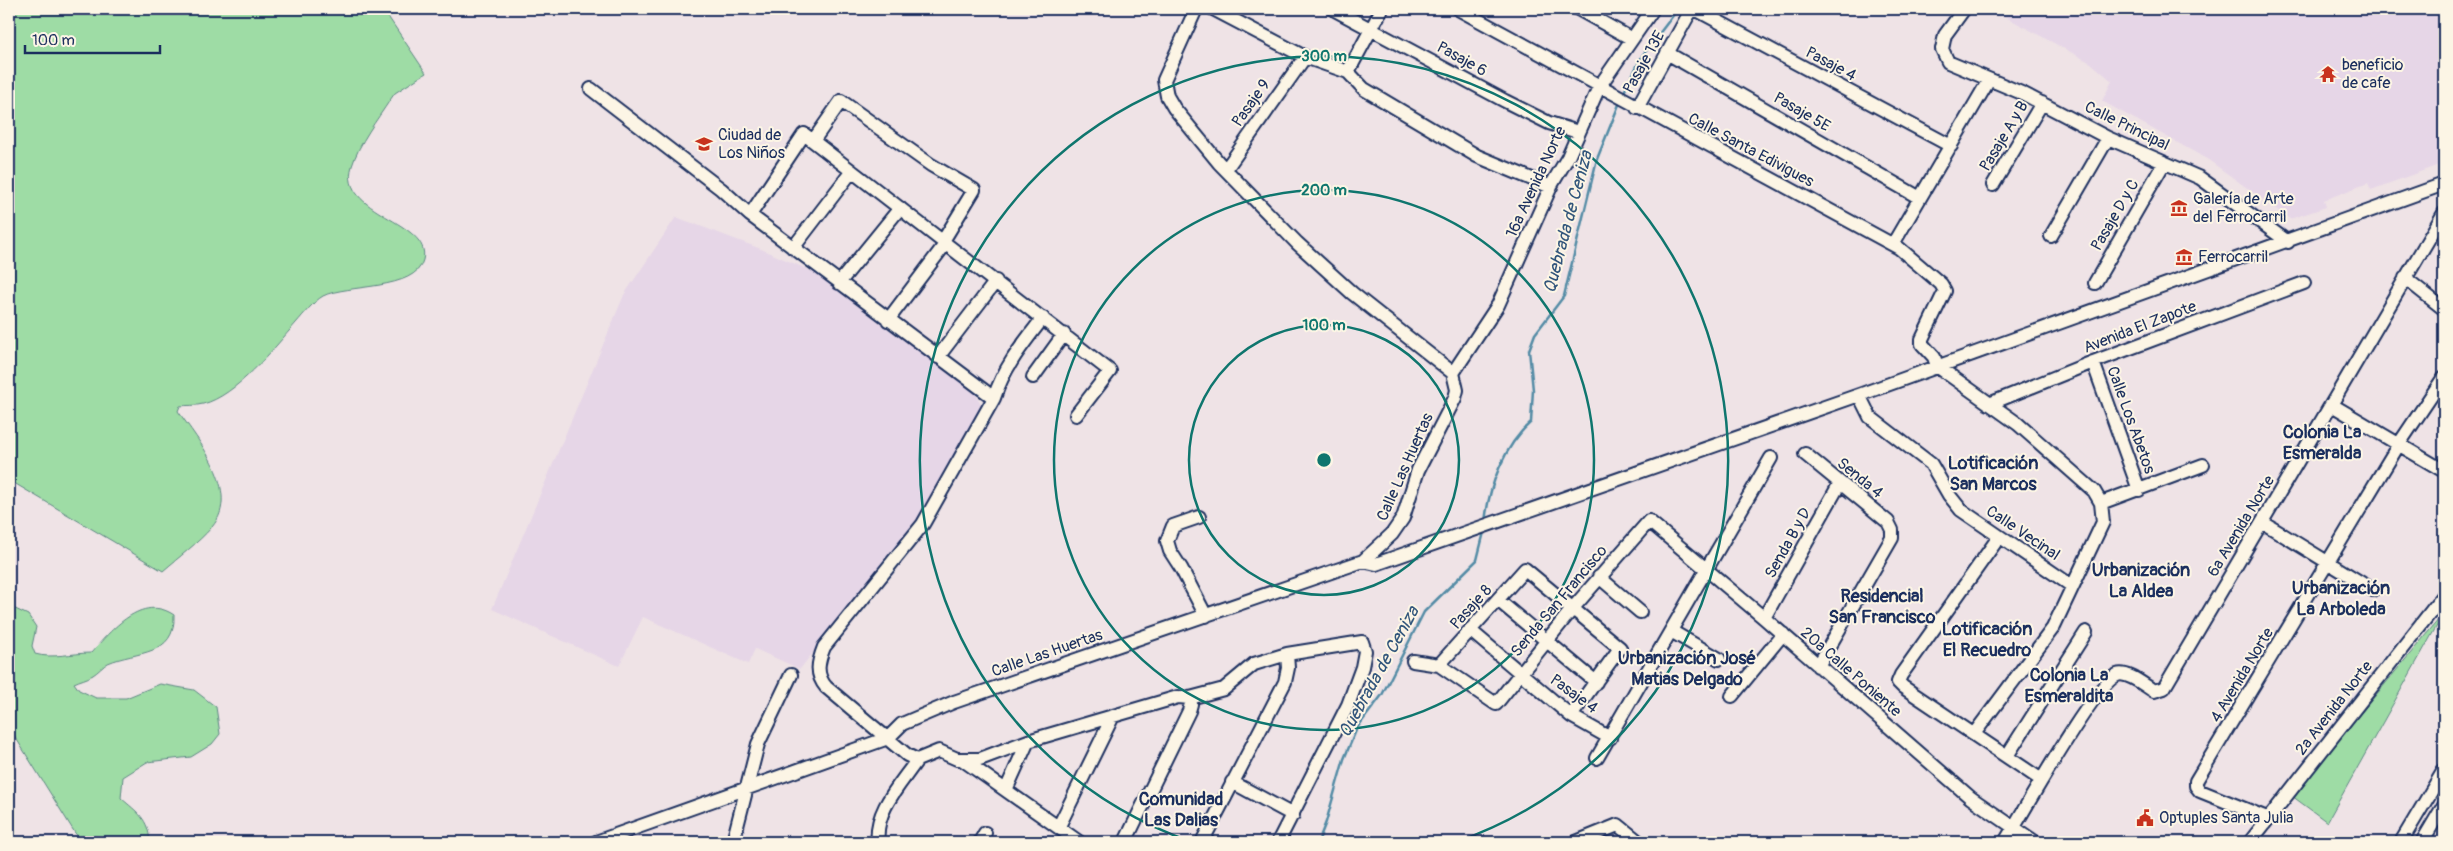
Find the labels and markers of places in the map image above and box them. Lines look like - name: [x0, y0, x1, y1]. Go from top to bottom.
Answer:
- place label: beneficio de cafe: [2342, 55, 2404, 93]
- temple icon: beneficio de cafe: [2318, 64, 2338, 84]
- place label: Ciudad de Los Niños: [718, 125, 785, 163]
- school or university icon: Ciudad de Los Niños: [694, 134, 714, 154]
- place label: Galería de Arte del Ferrocarril: [2193, 189, 2294, 227]
- museum icon: Galería de Arte del Ferrocarril: [2169, 198, 2189, 218]
- museum icon: Ferrocarril: [2174, 247, 2194, 267]
- place label: Ferrocarril: [2198, 247, 2268, 267]
- centre of rings: [1315, 451, 1333, 469]
- public building icon: Optuples Santa Julia: [2135, 808, 2155, 828]
- place label: Optuples Santa Julia: [2159, 808, 2293, 828]

